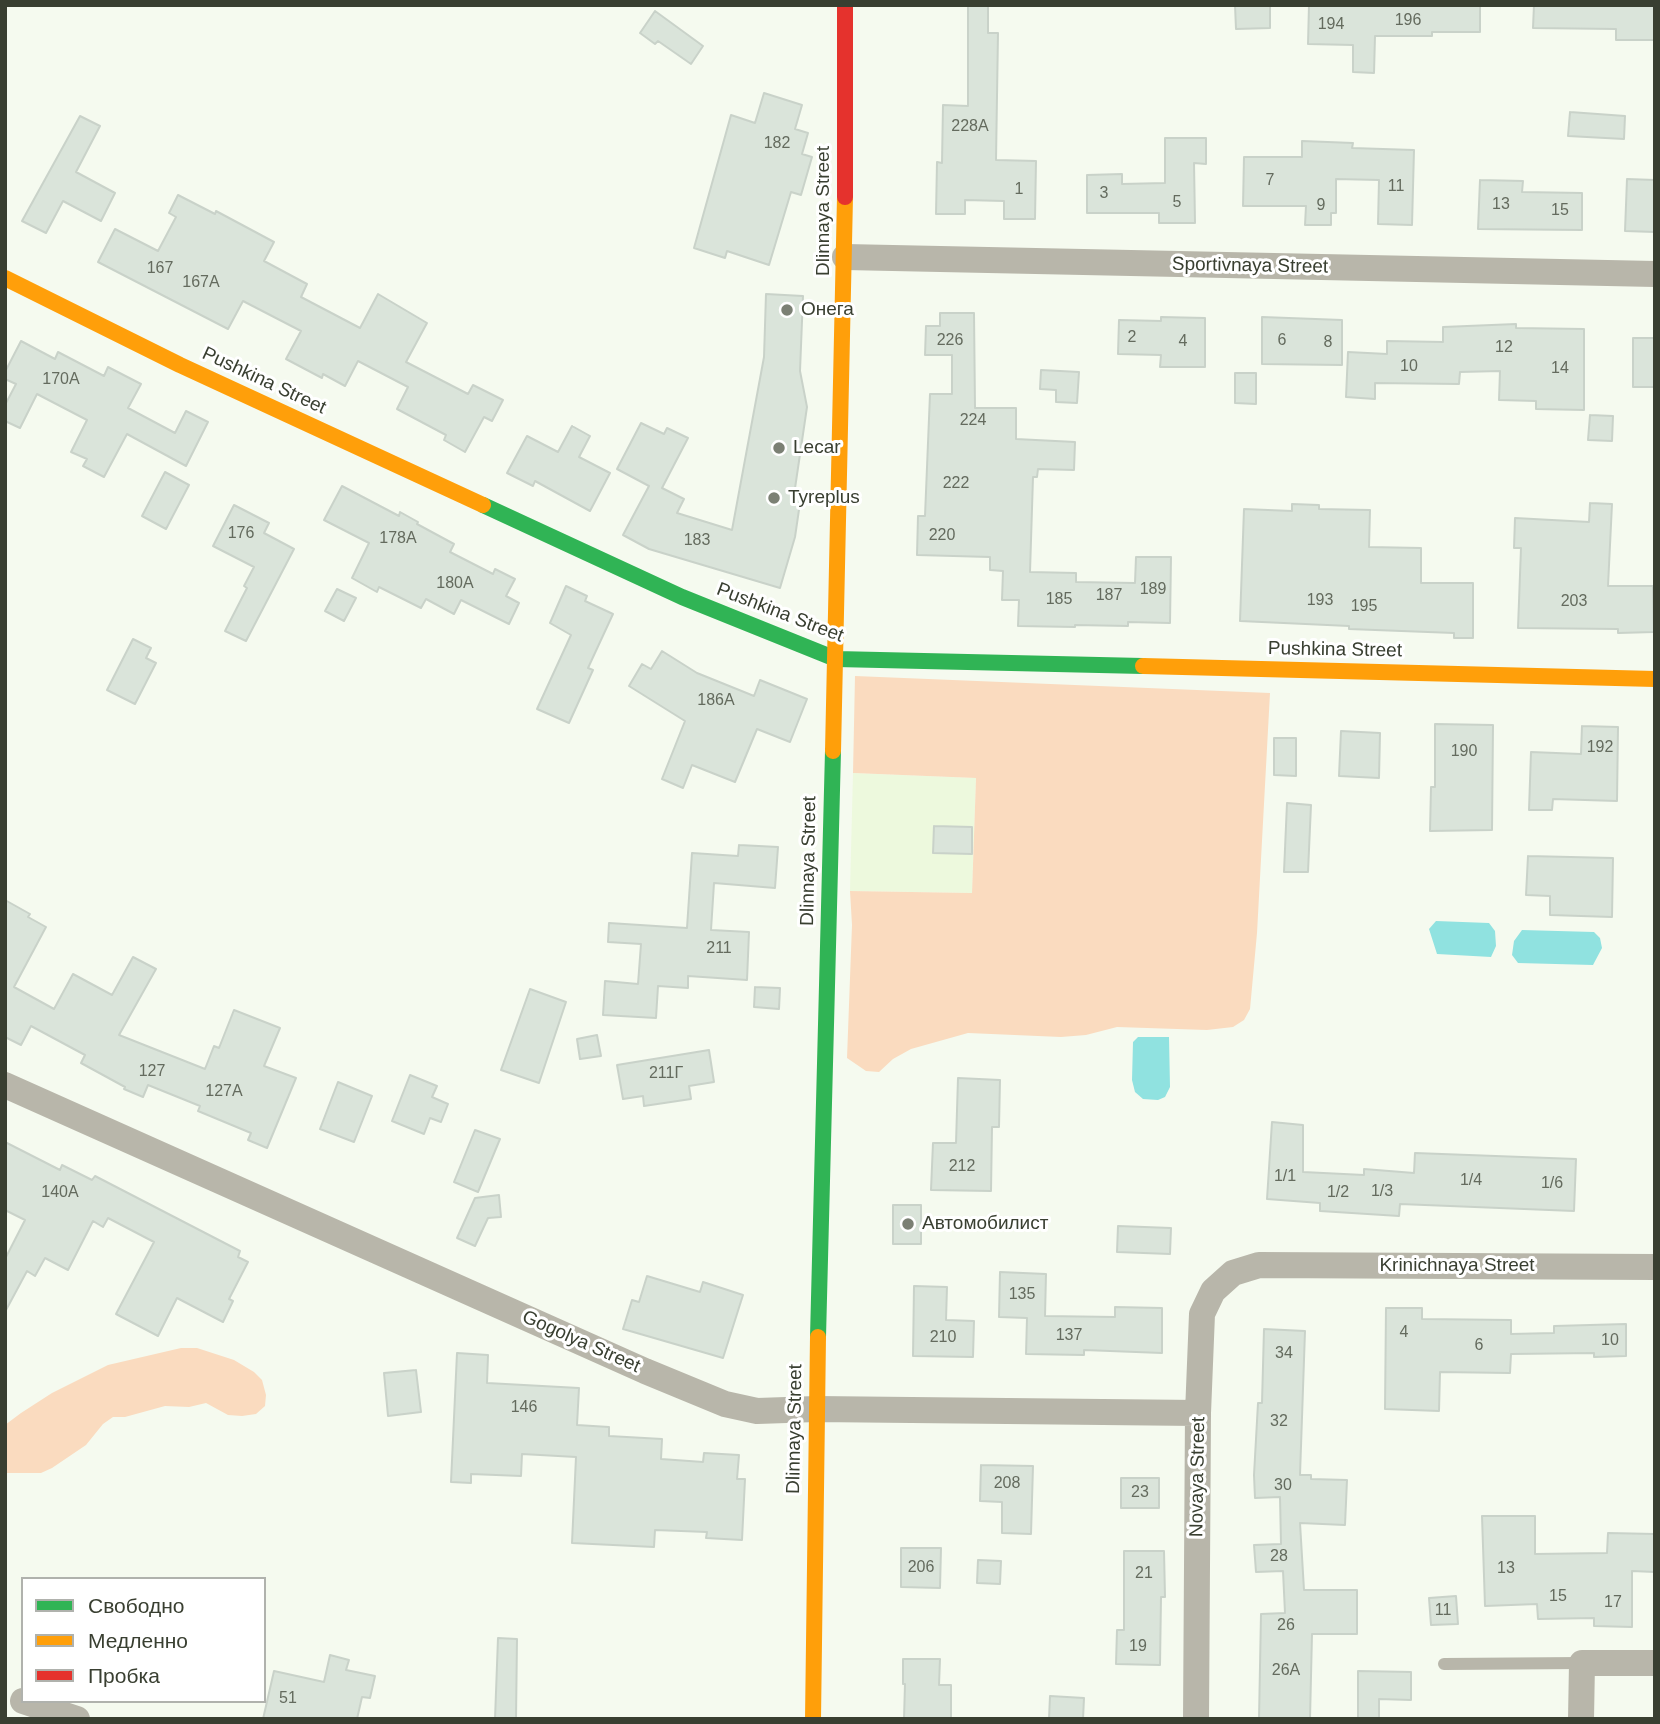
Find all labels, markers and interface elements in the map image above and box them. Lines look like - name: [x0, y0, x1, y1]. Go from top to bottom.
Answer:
- house number: 196: [1395, 11, 1421, 31]
- house number: 194: [1318, 15, 1344, 35]
- house number: 228А: [951, 117, 989, 137]
- house number: 182: [764, 134, 790, 154]
- street label: Dlinnaya Street: [813, 146, 835, 276]
- house number: 7: [1266, 171, 1274, 191]
- house number: 11: [1388, 177, 1404, 197]
- house number: 1: [1015, 180, 1023, 200]
- house number: 3: [1100, 184, 1108, 204]
- house number: 5: [1173, 193, 1181, 213]
- house number: 13: [1492, 195, 1510, 215]
- house number: 9: [1317, 196, 1325, 216]
- house number: 15: [1551, 201, 1569, 221]
- street label: Sportivnaya Street: [1172, 253, 1328, 279]
- house number: 167: [147, 259, 173, 279]
- house number: 167А: [182, 273, 220, 293]
- place label: Онега: [801, 299, 854, 321]
- marker: Онега: [779, 302, 795, 318]
- house number: 2: [1128, 328, 1136, 348]
- house number: 226: [937, 331, 963, 351]
- house number: 6: [1278, 331, 1286, 351]
- house number: 4: [1179, 332, 1187, 352]
- house number: 8: [1324, 333, 1332, 353]
- house number: 12: [1495, 338, 1513, 358]
- street label: Pushkina Street: [198, 342, 330, 420]
- house number: 10: [1400, 357, 1418, 377]
- house number: 14: [1551, 359, 1569, 379]
- house number: 170А: [42, 370, 80, 390]
- house number: 224: [960, 411, 986, 431]
- place label: Lecar: [793, 437, 841, 459]
- marker: Lecar: [771, 440, 787, 456]
- house number: 222: [943, 474, 969, 494]
- place label: Tyreplus: [788, 487, 860, 509]
- marker: Tyreplus: [766, 490, 782, 506]
- house number: 176: [228, 524, 254, 544]
- house number: 220: [929, 526, 955, 546]
- house number: 178А: [379, 529, 417, 549]
- house number: 183: [684, 531, 710, 551]
- house number: 180А: [436, 574, 474, 594]
- street label: Pushkina Street: [713, 578, 847, 648]
- house number: 189: [1140, 580, 1166, 600]
- house number: 187: [1096, 586, 1122, 606]
- house number: 185: [1046, 590, 1072, 610]
- house number: 193: [1307, 591, 1333, 611]
- house number: 203: [1561, 592, 1587, 612]
- house number: 195: [1351, 597, 1377, 617]
- street label: Pushkina Street: [1268, 637, 1402, 663]
- house number: 186А: [697, 691, 735, 711]
- house number: 192: [1587, 738, 1613, 758]
- house number: 190: [1451, 742, 1477, 762]
- street label: Dlinnaya Street: [796, 796, 822, 926]
- house number: 211: [706, 939, 732, 959]
- house number: 127: [139, 1062, 165, 1082]
- house number: 211Г: [649, 1064, 683, 1084]
- house number: 127А: [205, 1082, 243, 1102]
- house number: 212: [949, 1157, 975, 1177]
- house number: 1/1: [1274, 1167, 1296, 1187]
- house number: 1/4: [1460, 1171, 1482, 1191]
- house number: 1/6: [1541, 1174, 1563, 1194]
- house number: 1/3: [1371, 1182, 1393, 1202]
- house number: 140А: [41, 1183, 79, 1203]
- house number: 1/2: [1327, 1183, 1349, 1203]
- place label: Автомобилист: [922, 1213, 1048, 1235]
- marker: Автомобилист: [900, 1216, 916, 1232]
- street label: Krinichnaya Street: [1379, 1255, 1535, 1277]
- house number: 135: [1009, 1285, 1035, 1305]
- street label: Gogolya Street: [518, 1306, 644, 1378]
- house number: 4: [1400, 1323, 1408, 1343]
- house number: 137: [1056, 1326, 1082, 1346]
- house number: 210: [930, 1328, 956, 1348]
- house number: 10: [1601, 1331, 1619, 1351]
- house number: 6: [1475, 1336, 1483, 1356]
- house number: 34: [1275, 1344, 1293, 1364]
- street label: Dlinnaya Street: [782, 1364, 808, 1494]
- house number: 146: [511, 1398, 537, 1418]
- house number: 32: [1270, 1412, 1288, 1432]
- street label: Novaya Street: [1186, 1417, 1210, 1537]
- house number: 208: [994, 1474, 1020, 1494]
- house number: 30: [1274, 1476, 1292, 1496]
- house number: 23: [1131, 1483, 1149, 1503]
- house number: 28: [1270, 1547, 1288, 1567]
- house number: 206: [908, 1558, 934, 1578]
- house number: 13: [1497, 1559, 1515, 1579]
- house number: 21: [1135, 1564, 1153, 1584]
- legend: [21, 1577, 266, 1703]
- house number: 15: [1549, 1587, 1567, 1607]
- house number: 17: [1604, 1593, 1622, 1613]
- text: Свободно: [88, 1594, 185, 1617]
- house number: 11: [1435, 1601, 1451, 1621]
- house number: 26: [1277, 1616, 1295, 1636]
- text: Медленно: [88, 1629, 188, 1652]
- house number: 19: [1129, 1637, 1147, 1657]
- house number: 26А: [1272, 1661, 1300, 1681]
- text: Пробка: [88, 1664, 160, 1687]
- house number: 51: [279, 1689, 297, 1709]

